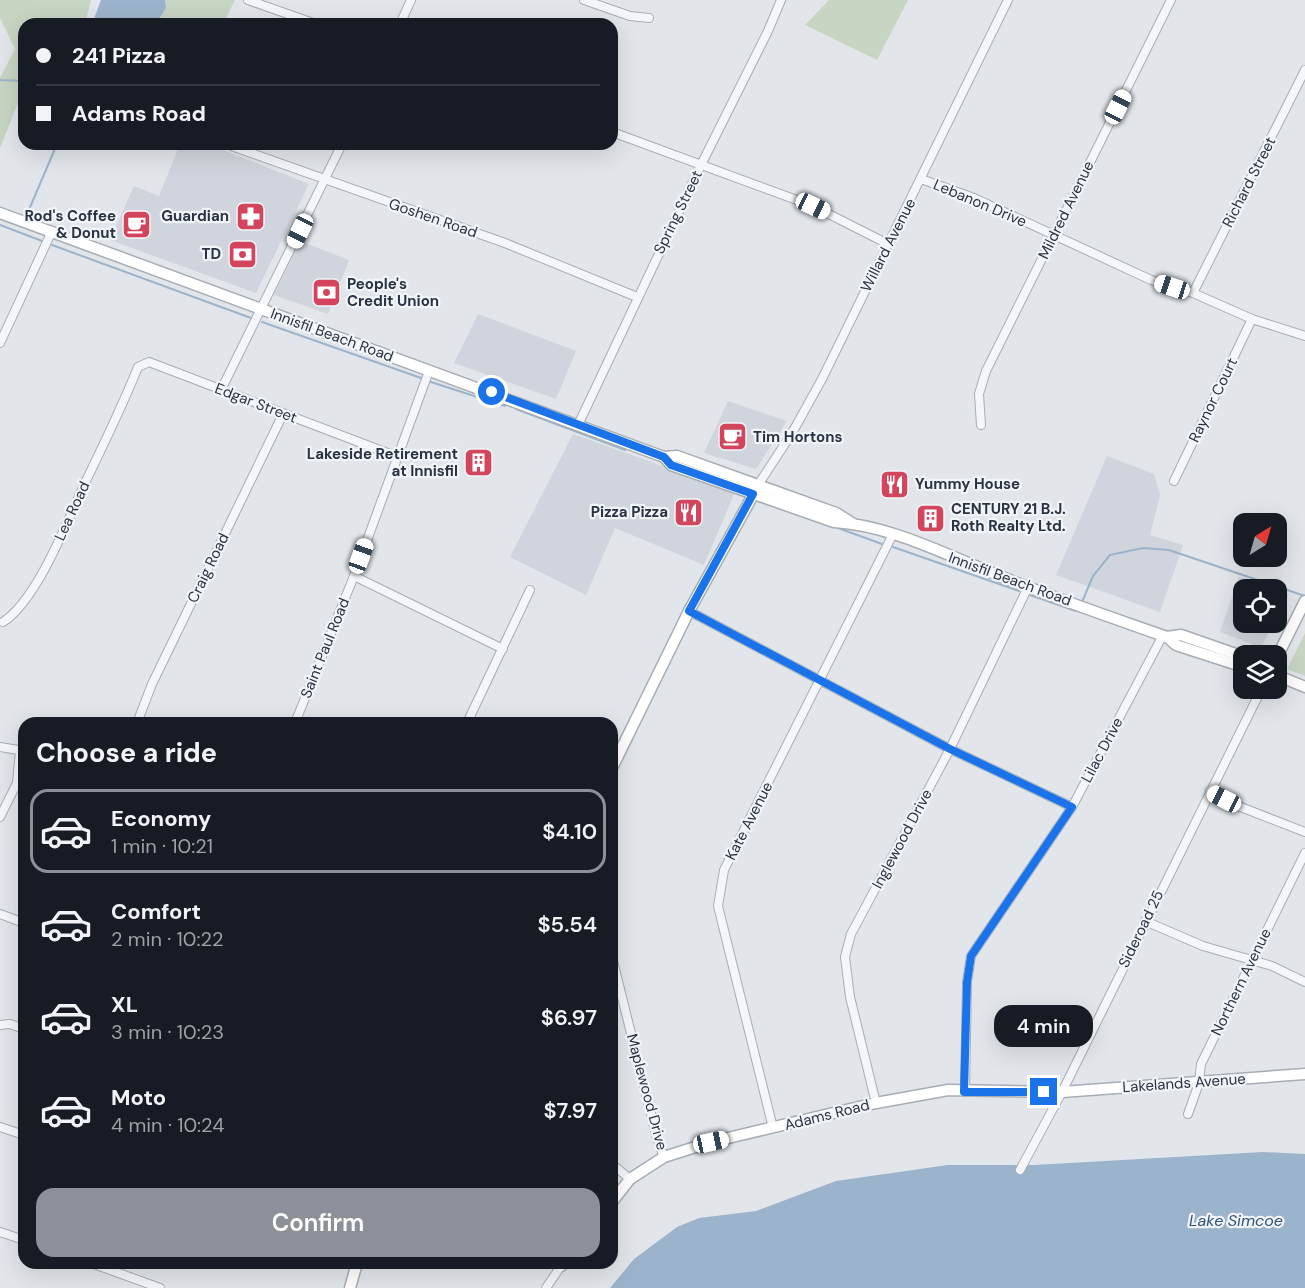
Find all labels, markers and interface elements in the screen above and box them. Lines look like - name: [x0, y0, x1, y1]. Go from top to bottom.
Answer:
- text: 241 Pizza: [72, 41, 166, 70]
- car: [1102, 87, 1134, 127]
- text: Adams Road: [72, 99, 206, 128]
- street label: Richard Street: [1218, 133, 1280, 231]
- street label: Mildred Avenue: [1034, 157, 1098, 263]
- street label: Spring Street: [649, 167, 707, 257]
- street label: Lebanon Drive: [930, 174, 1030, 232]
- car: [793, 190, 833, 222]
- street label: Goshen Road: [386, 193, 480, 243]
- street label: Willard Avenue: [856, 195, 920, 295]
- pharmacy icon: Guardian: [234, 200, 266, 232]
- place label: Rod's Coffee & Donut: [24, 206, 116, 243]
- place label: Guardian: [161, 206, 229, 226]
- cafe icon: Rod's Coffee & Donut: [121, 209, 153, 241]
- car: [284, 211, 316, 251]
- bank icon: TD: [226, 238, 258, 270]
- place label: TD: [201, 244, 221, 264]
- car: [1152, 273, 1192, 301]
- place label: People's Credit Union: [347, 274, 439, 311]
- bank icon: People's Credit Union: [310, 277, 342, 309]
- street label: Innisfil Beach Road: [268, 303, 396, 367]
- street label: Raynor Court: [1184, 354, 1242, 446]
- street label: Edgar Street: [212, 378, 300, 428]
- route start: [478, 378, 505, 405]
- cafe icon: Tim Hortons: [716, 421, 748, 453]
- place label: Tim Hortons: [753, 427, 842, 447]
- place label: Lakeside Retirement at Innisfil: [307, 444, 458, 481]
- building icon: Lakeside Retirement at Innisfil: [463, 447, 495, 479]
- restaurant icon: Yummy House: [878, 468, 910, 500]
- place label: Yummy House: [915, 474, 1020, 494]
- street label: Lea Road: [50, 478, 94, 544]
- restaurant icon: Pizza Pizza: [673, 496, 705, 528]
- place label: CENTURY 21 B.J. Roth Realty Ltd.: [951, 499, 1066, 536]
- place label: Pizza Pizza: [591, 502, 668, 522]
- building icon: CENTURY 21 B.J. Roth Realty Ltd.: [914, 502, 946, 534]
- north arrow: [1233, 513, 1287, 567]
- map controls: [1233, 513, 1287, 699]
- street label: Craig Road: [182, 530, 234, 606]
- car: [346, 536, 376, 576]
- street label: Innisfil Beach Road: [946, 547, 1074, 611]
- button: locate: [1233, 579, 1287, 633]
- street label: Saint Paul Road: [296, 595, 354, 701]
- button: layers: [1233, 645, 1287, 699]
- street label: Lilac Drive: [1076, 714, 1128, 786]
- text: Choose a ride: [36, 735, 217, 770]
- street label: Kate Avenue: [721, 778, 777, 864]
- car: [1204, 783, 1244, 815]
- street label: Inglewood Drive: [867, 786, 937, 892]
- icon: car: [39, 804, 93, 858]
- text: Economy: [111, 804, 211, 833]
- text: $4.10: [542, 817, 597, 846]
- text: 1 min · 10:21: [111, 833, 213, 859]
- street label: Sideroad 25: [1114, 887, 1168, 971]
- icon: car: [39, 897, 93, 951]
- text: Comfort: [111, 897, 201, 926]
- text: $5.54: [537, 910, 597, 939]
- street label: Northern Avenue: [1206, 925, 1276, 1039]
- text: 2 min · 10:22: [111, 926, 224, 952]
- icon: car: [39, 990, 93, 1044]
- text: XL: [111, 990, 138, 1019]
- text: $6.97: [541, 1003, 597, 1032]
- callout: 4 min: [994, 1005, 1094, 1047]
- text: 4 min: [1017, 1013, 1070, 1039]
- text: 3 min · 10:23: [111, 1019, 224, 1045]
- street label: Maplewood Drive: [622, 1032, 672, 1152]
- street label: Lakelands Avenue: [1122, 1069, 1246, 1097]
- route end: [1030, 1078, 1057, 1105]
- icon: car: [39, 1083, 93, 1137]
- text: Moto: [111, 1083, 166, 1112]
- street label: Adams Road: [782, 1095, 872, 1135]
- text: $7.97: [543, 1096, 597, 1125]
- text: 4 min · 10:24: [111, 1112, 224, 1138]
- car: [692, 1129, 730, 1155]
- button: Confirm: [36, 1188, 600, 1257]
- water label: Lake Simcoe: [1189, 1210, 1283, 1231]

